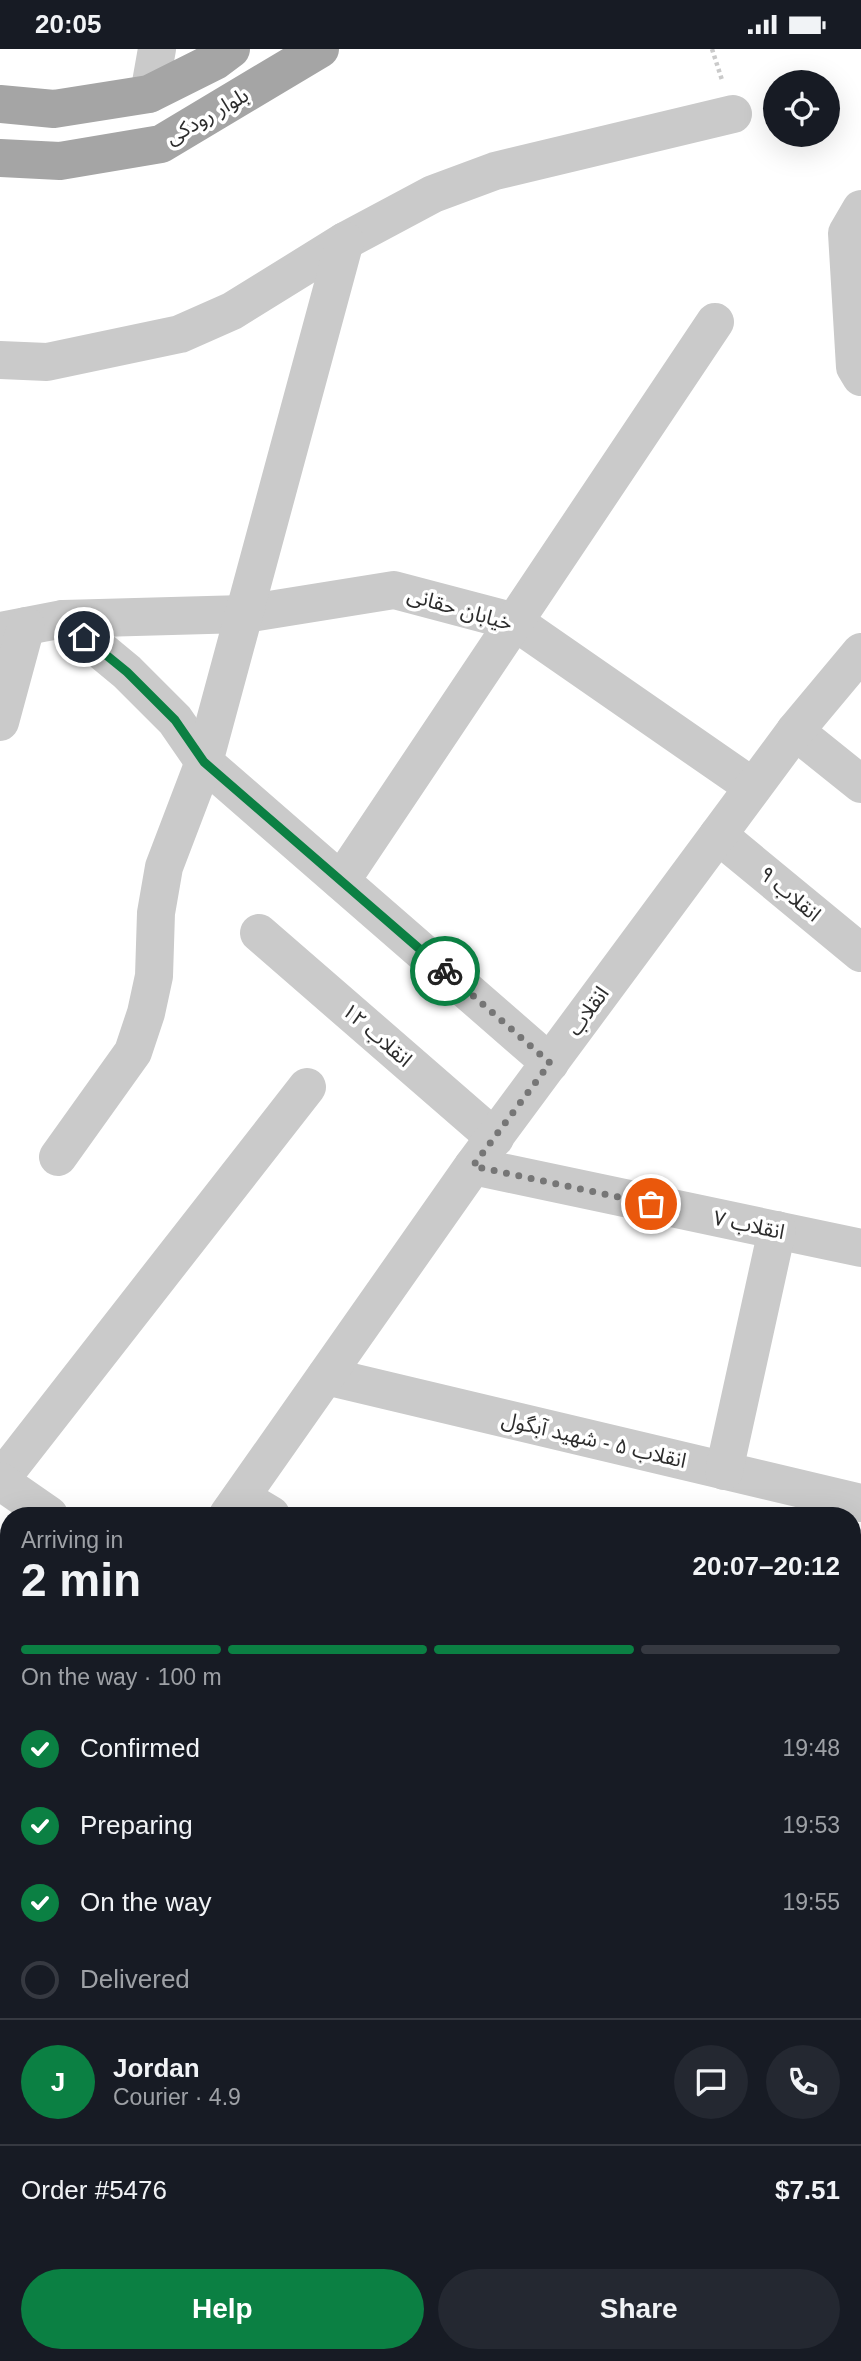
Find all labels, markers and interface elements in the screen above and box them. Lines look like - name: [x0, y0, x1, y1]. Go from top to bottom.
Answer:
- text: 20:05: [35, 9, 102, 39]
- map controls: [763, 70, 840, 147]
- button: locate: [763, 70, 840, 147]
- street label: بلوار رودکی: [161, 83, 253, 149]
- street label: خیابان حقانی: [405, 583, 515, 635]
- pin: [54, 607, 114, 667]
- icon: home: [65, 618, 103, 656]
- street label: انقلاب ۹: [755, 862, 825, 926]
- courier: [410, 936, 480, 1006]
- icon: bike: [426, 952, 464, 990]
- street label: انقلاب: [562, 982, 613, 1040]
- street label: انقلاب ۱۲: [338, 998, 417, 1071]
- pin: [621, 1174, 681, 1234]
- icon: bag: [632, 1185, 670, 1223]
- street label: انقلاب ۷: [711, 1206, 787, 1244]
- street label: انقلاب ۵ - شهید آبگول: [499, 1407, 689, 1473]
- text: Arriving in: [21, 1527, 123, 1553]
- text: 20:07–20:12: [693, 1551, 840, 1581]
- text: 2 min: [21, 1554, 141, 1606]
- text: On the way · 100 m: [21, 1664, 222, 1690]
- icon: check: [21, 1730, 59, 1768]
- text: Confirmed: [80, 1733, 200, 1763]
- text: 19:48: [782, 1735, 840, 1761]
- icon: check: [21, 1807, 59, 1845]
- text: Preparing: [80, 1810, 193, 1840]
- text: 19:53: [782, 1812, 840, 1838]
- icon: check: [21, 1884, 59, 1922]
- text: On the way: [80, 1887, 212, 1917]
- text: 19:55: [782, 1889, 840, 1915]
- text: Delivered: [80, 1964, 190, 1994]
- button: chat: [674, 2045, 748, 2119]
- button: phone: [766, 2045, 840, 2119]
- text: Jordan: [113, 2053, 200, 2083]
- text: J: [51, 2067, 65, 2097]
- text: Courier · 4.9: [113, 2084, 241, 2110]
- text: Order #5476: [21, 2175, 167, 2205]
- text: $7.51: [775, 2175, 840, 2205]
- button: Help: [21, 2269, 424, 2349]
- button: Share: [438, 2269, 840, 2349]

